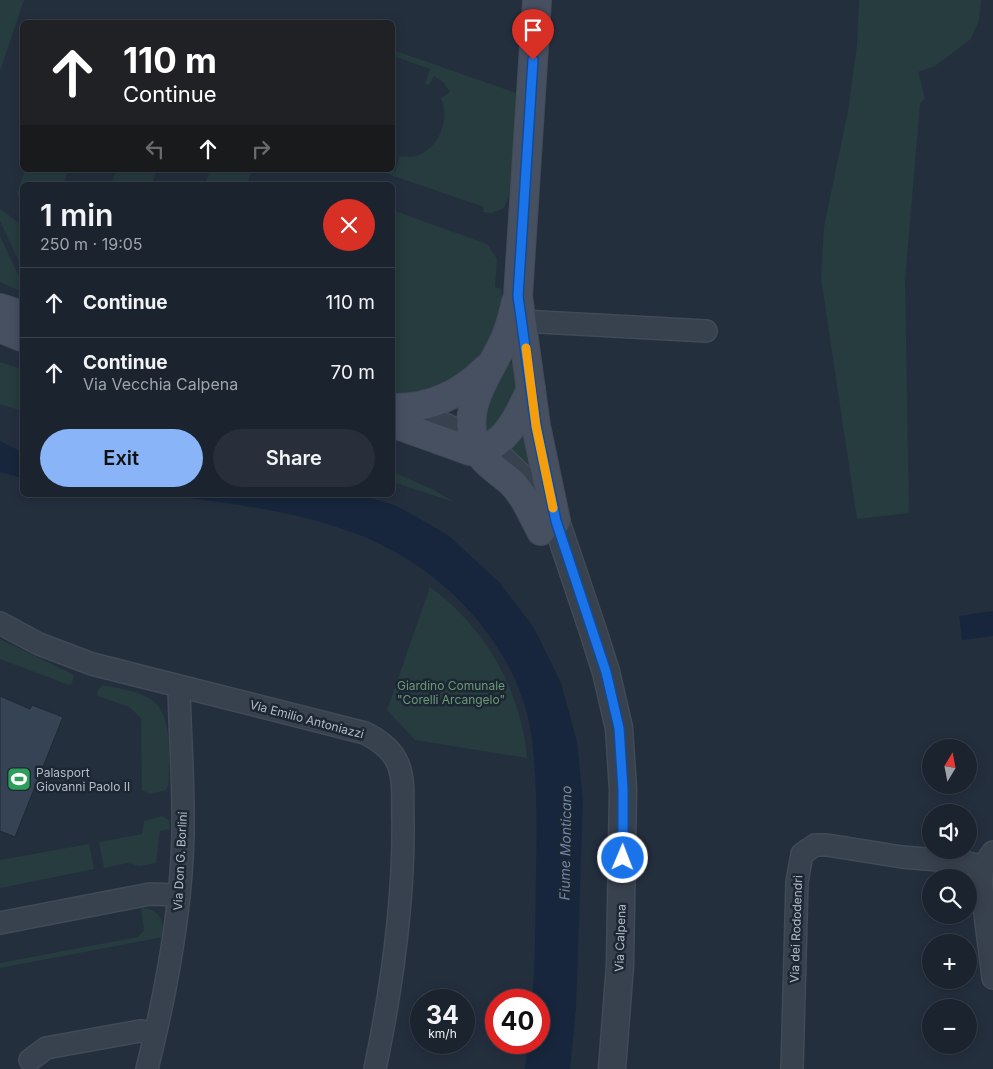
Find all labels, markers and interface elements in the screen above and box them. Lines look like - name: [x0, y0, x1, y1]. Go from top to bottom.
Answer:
- pin: [512, 9, 554, 60]
- icon: arrive: [519, 16, 547, 44]
- text: 110 m: [123, 39, 217, 81]
- icon: ahead: [40, 40, 105, 105]
- text: Continue: [123, 81, 217, 107]
- icon: left: [141, 135, 169, 163]
- icon: ahead: [194, 135, 222, 163]
- icon: right: [247, 135, 275, 163]
- text: 1 min: [40, 197, 113, 233]
- button: close: [323, 199, 375, 251]
- text: 250 m · 19:05: [40, 234, 143, 254]
- icon: ahead: [40, 289, 68, 317]
- text: Continue: [83, 291, 168, 314]
- text: 110 m: [326, 291, 375, 314]
- text: Continue: [83, 351, 168, 374]
- icon: ahead: [40, 359, 68, 387]
- text: 70 m: [331, 361, 375, 384]
- text: Via Vecchia Calpena: [83, 374, 238, 394]
- button: Exit: [40, 429, 203, 487]
- button: Share: [213, 429, 375, 487]
- park label: Giardino Comunale "Corelli Arcangelo": [397, 678, 505, 707]
- street label: Via Emilio Antoniazzi: [248, 697, 366, 741]
- north arrow: [922, 739, 978, 794]
- map controls: [922, 739, 977, 1054]
- place label: Palasport Giovanni Paolo II: [36, 765, 130, 794]
- sports icon: Palasport Giovanni Paolo II: [6, 766, 32, 792]
- water label: Fiume Monticano: [555, 785, 575, 901]
- button: sound: [922, 804, 977, 859]
- street label: Via Don G. Borlini: [170, 811, 190, 911]
- position arrow: [596, 831, 648, 883]
- button: search: [922, 869, 977, 924]
- street label: Via dei Rododendri: [787, 875, 805, 983]
- street label: Via Calpena: [611, 904, 629, 972]
- button: +: [922, 934, 977, 989]
- speed limit sign: 40: [485, 989, 550, 1054]
- button: −: [922, 999, 977, 1054]
- text: 34: [426, 1000, 459, 1030]
- text: km/h: [428, 1026, 457, 1041]

